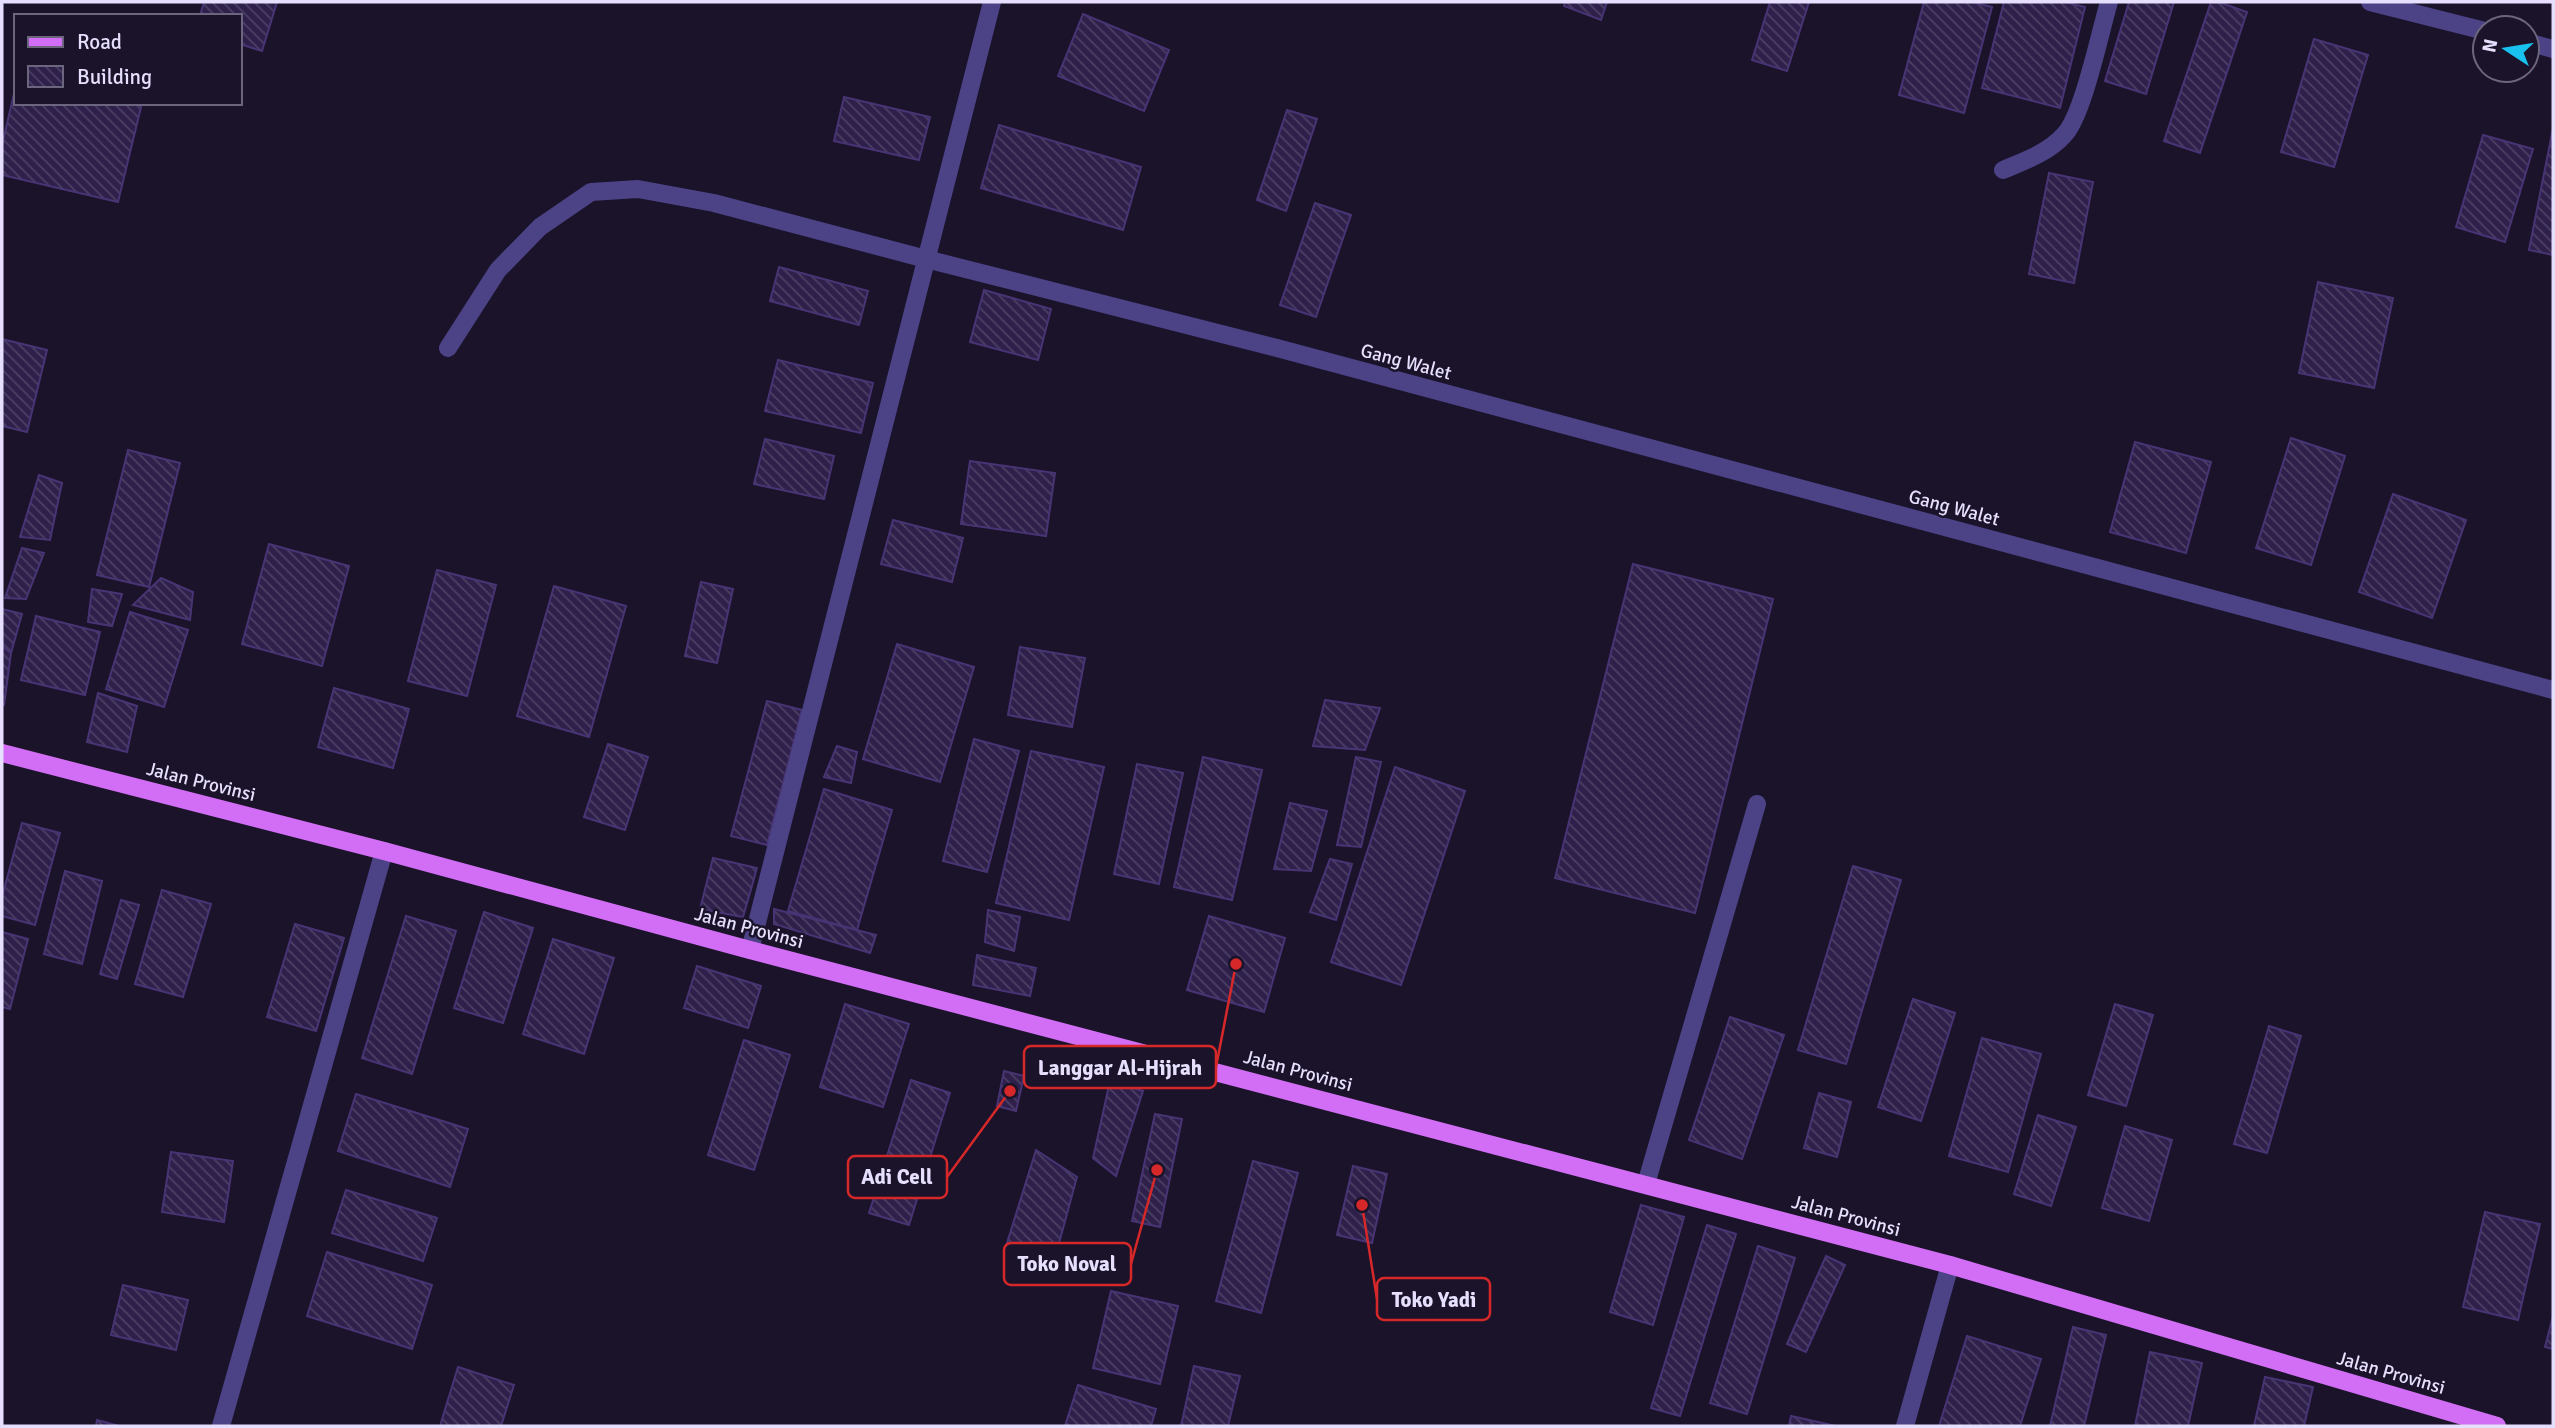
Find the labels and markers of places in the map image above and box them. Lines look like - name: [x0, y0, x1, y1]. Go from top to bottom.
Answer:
- callout: Langgar Al-Hijrah: [1024, 1046, 1216, 1088]
- callout: Adi Cell: [848, 1156, 947, 1198]
- callout: Toko Noval: [1004, 1243, 1131, 1285]
- callout: Toko Yadi: [1377, 1278, 1490, 1320]

